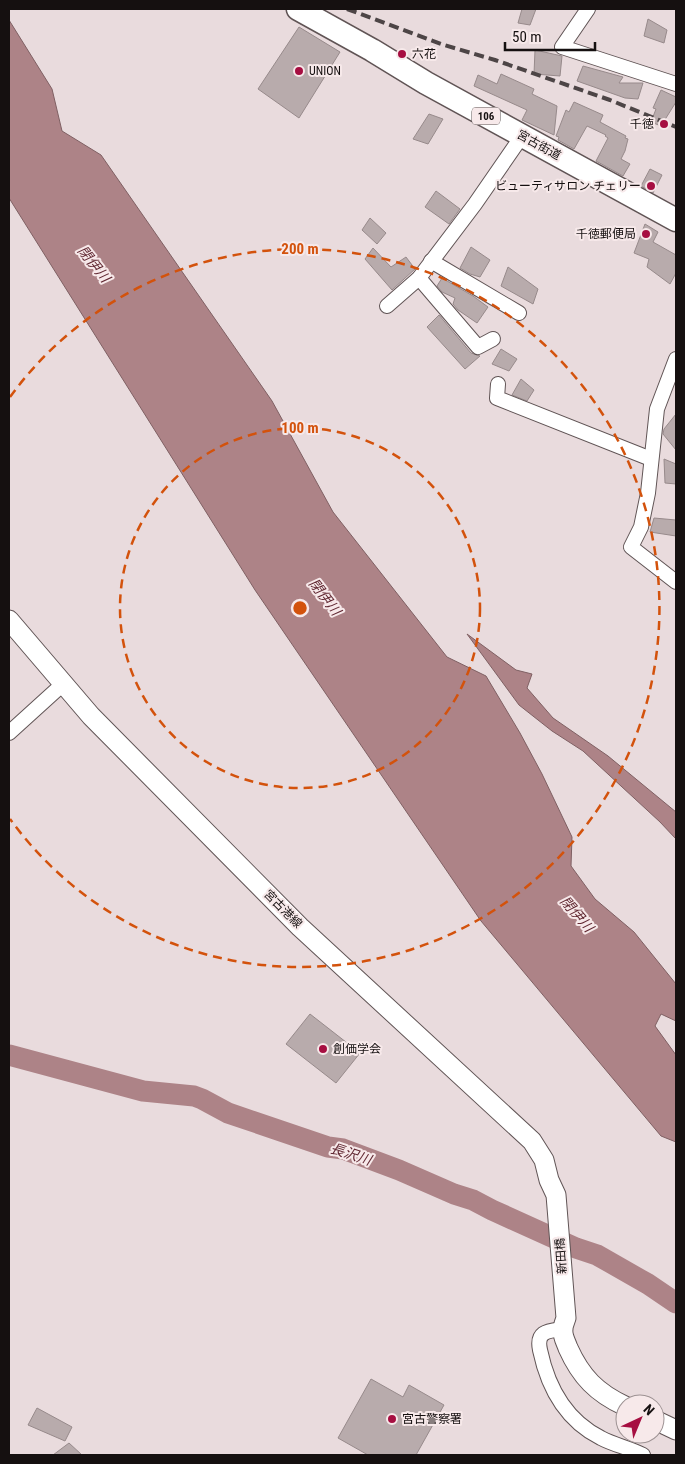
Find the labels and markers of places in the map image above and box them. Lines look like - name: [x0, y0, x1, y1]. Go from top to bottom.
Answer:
- place label: 六花: [412, 47, 436, 61]
- marker: 六花: [396, 48, 408, 60]
- place label: UNION: [309, 64, 341, 78]
- marker: UNION: [293, 65, 305, 77]
- place label: 千徳: [630, 117, 654, 131]
- marker: 千徳: [658, 118, 670, 130]
- place label: ビューティサロン チェリー: [495, 179, 641, 193]
- marker: ビューティサロン チェリー: [645, 180, 657, 192]
- place label: 千徳郵便局: [576, 227, 636, 241]
- marker: 千徳郵便局: [640, 228, 652, 240]
- centre of rings: [291, 599, 309, 617]
- place label: 創価学会: [333, 1042, 381, 1056]
- marker: 創価学会: [317, 1043, 329, 1055]
- place label: 宮古警察署: [402, 1412, 462, 1426]
- marker: 宮古警察署: [386, 1413, 398, 1425]

